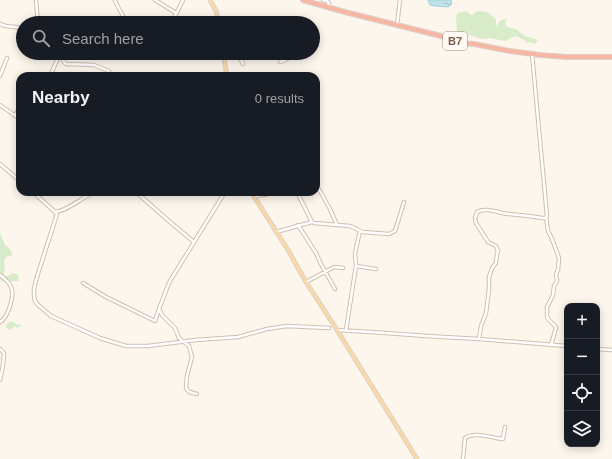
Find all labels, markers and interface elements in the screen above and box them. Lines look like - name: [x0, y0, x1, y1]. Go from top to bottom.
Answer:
- search box: [16, 16, 320, 60]
- icon: search: [30, 27, 52, 49]
- text: Search here: [62, 30, 144, 47]
- road number: B7: [443, 32, 467, 50]
- text: Nearby: [32, 88, 90, 107]
- text: 0 results: [255, 91, 304, 106]
- map controls: [564, 303, 600, 447]
- button: +: [564, 303, 600, 339]
- button: −: [564, 339, 600, 375]
- button: locate: [564, 375, 600, 411]
- button: layers: [564, 411, 600, 447]

